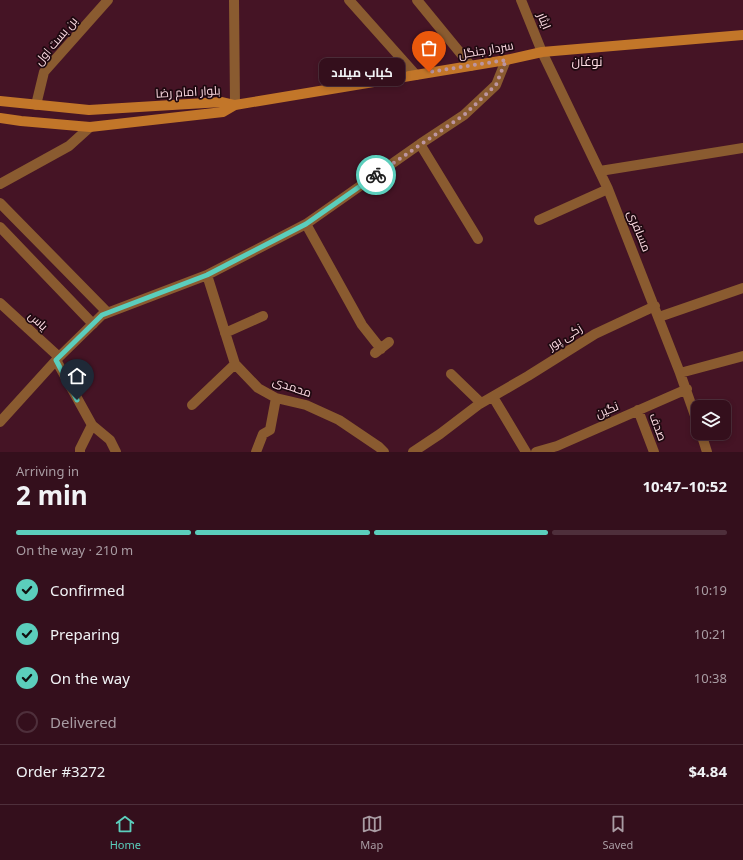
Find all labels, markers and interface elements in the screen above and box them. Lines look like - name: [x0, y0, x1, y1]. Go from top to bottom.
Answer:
- street label: ایثار: [533, 9, 555, 32]
- street label: بن بست اول: [30, 13, 81, 69]
- pin: [412, 31, 446, 72]
- street label: سردار جنگل: [457, 36, 515, 63]
- icon: bag: [418, 37, 440, 59]
- district label: نوغان: [571, 52, 603, 70]
- callout: کباب میلاد: [319, 58, 405, 86]
- text: کباب میلاد: [331, 63, 393, 81]
- street label: بلوار امام رضا: [155, 81, 221, 102]
- courier: [356, 155, 396, 195]
- icon: bike: [365, 164, 387, 186]
- street label: مسافری: [623, 208, 655, 254]
- street label: یاس: [25, 307, 52, 335]
- street label: زکی پور: [543, 319, 586, 355]
- pin: [60, 359, 94, 400]
- icon: home: [66, 365, 88, 387]
- street label: محمدی: [270, 372, 314, 401]
- street label: نگین: [593, 397, 621, 422]
- map controls: [691, 400, 731, 440]
- button: layers: [691, 400, 731, 440]
- street label: صدف: [646, 410, 671, 443]
- text: Arriving in: [16, 462, 79, 480]
- text: 10:47–10:52: [642, 476, 727, 496]
- text: 2 min: [16, 477, 88, 513]
- text: On the way · 210 m: [16, 541, 133, 559]
- icon: check: [16, 579, 38, 601]
- text: Confirmed: [50, 580, 125, 600]
- text: 10:19: [694, 581, 727, 599]
- icon: check: [16, 623, 38, 645]
- text: Preparing: [50, 624, 120, 644]
- text: 10:21: [694, 625, 727, 643]
- icon: check: [16, 667, 38, 689]
- text: On the way: [50, 668, 130, 688]
- text: 10:38: [694, 669, 727, 687]
- text: Delivered: [50, 712, 117, 732]
- text: Order #3272: [16, 761, 105, 781]
- text: $4.84: [688, 761, 727, 781]
- tab: Home: [110, 813, 141, 852]
- tab: Map: [360, 813, 383, 852]
- tab: Saved: [603, 813, 633, 852]

